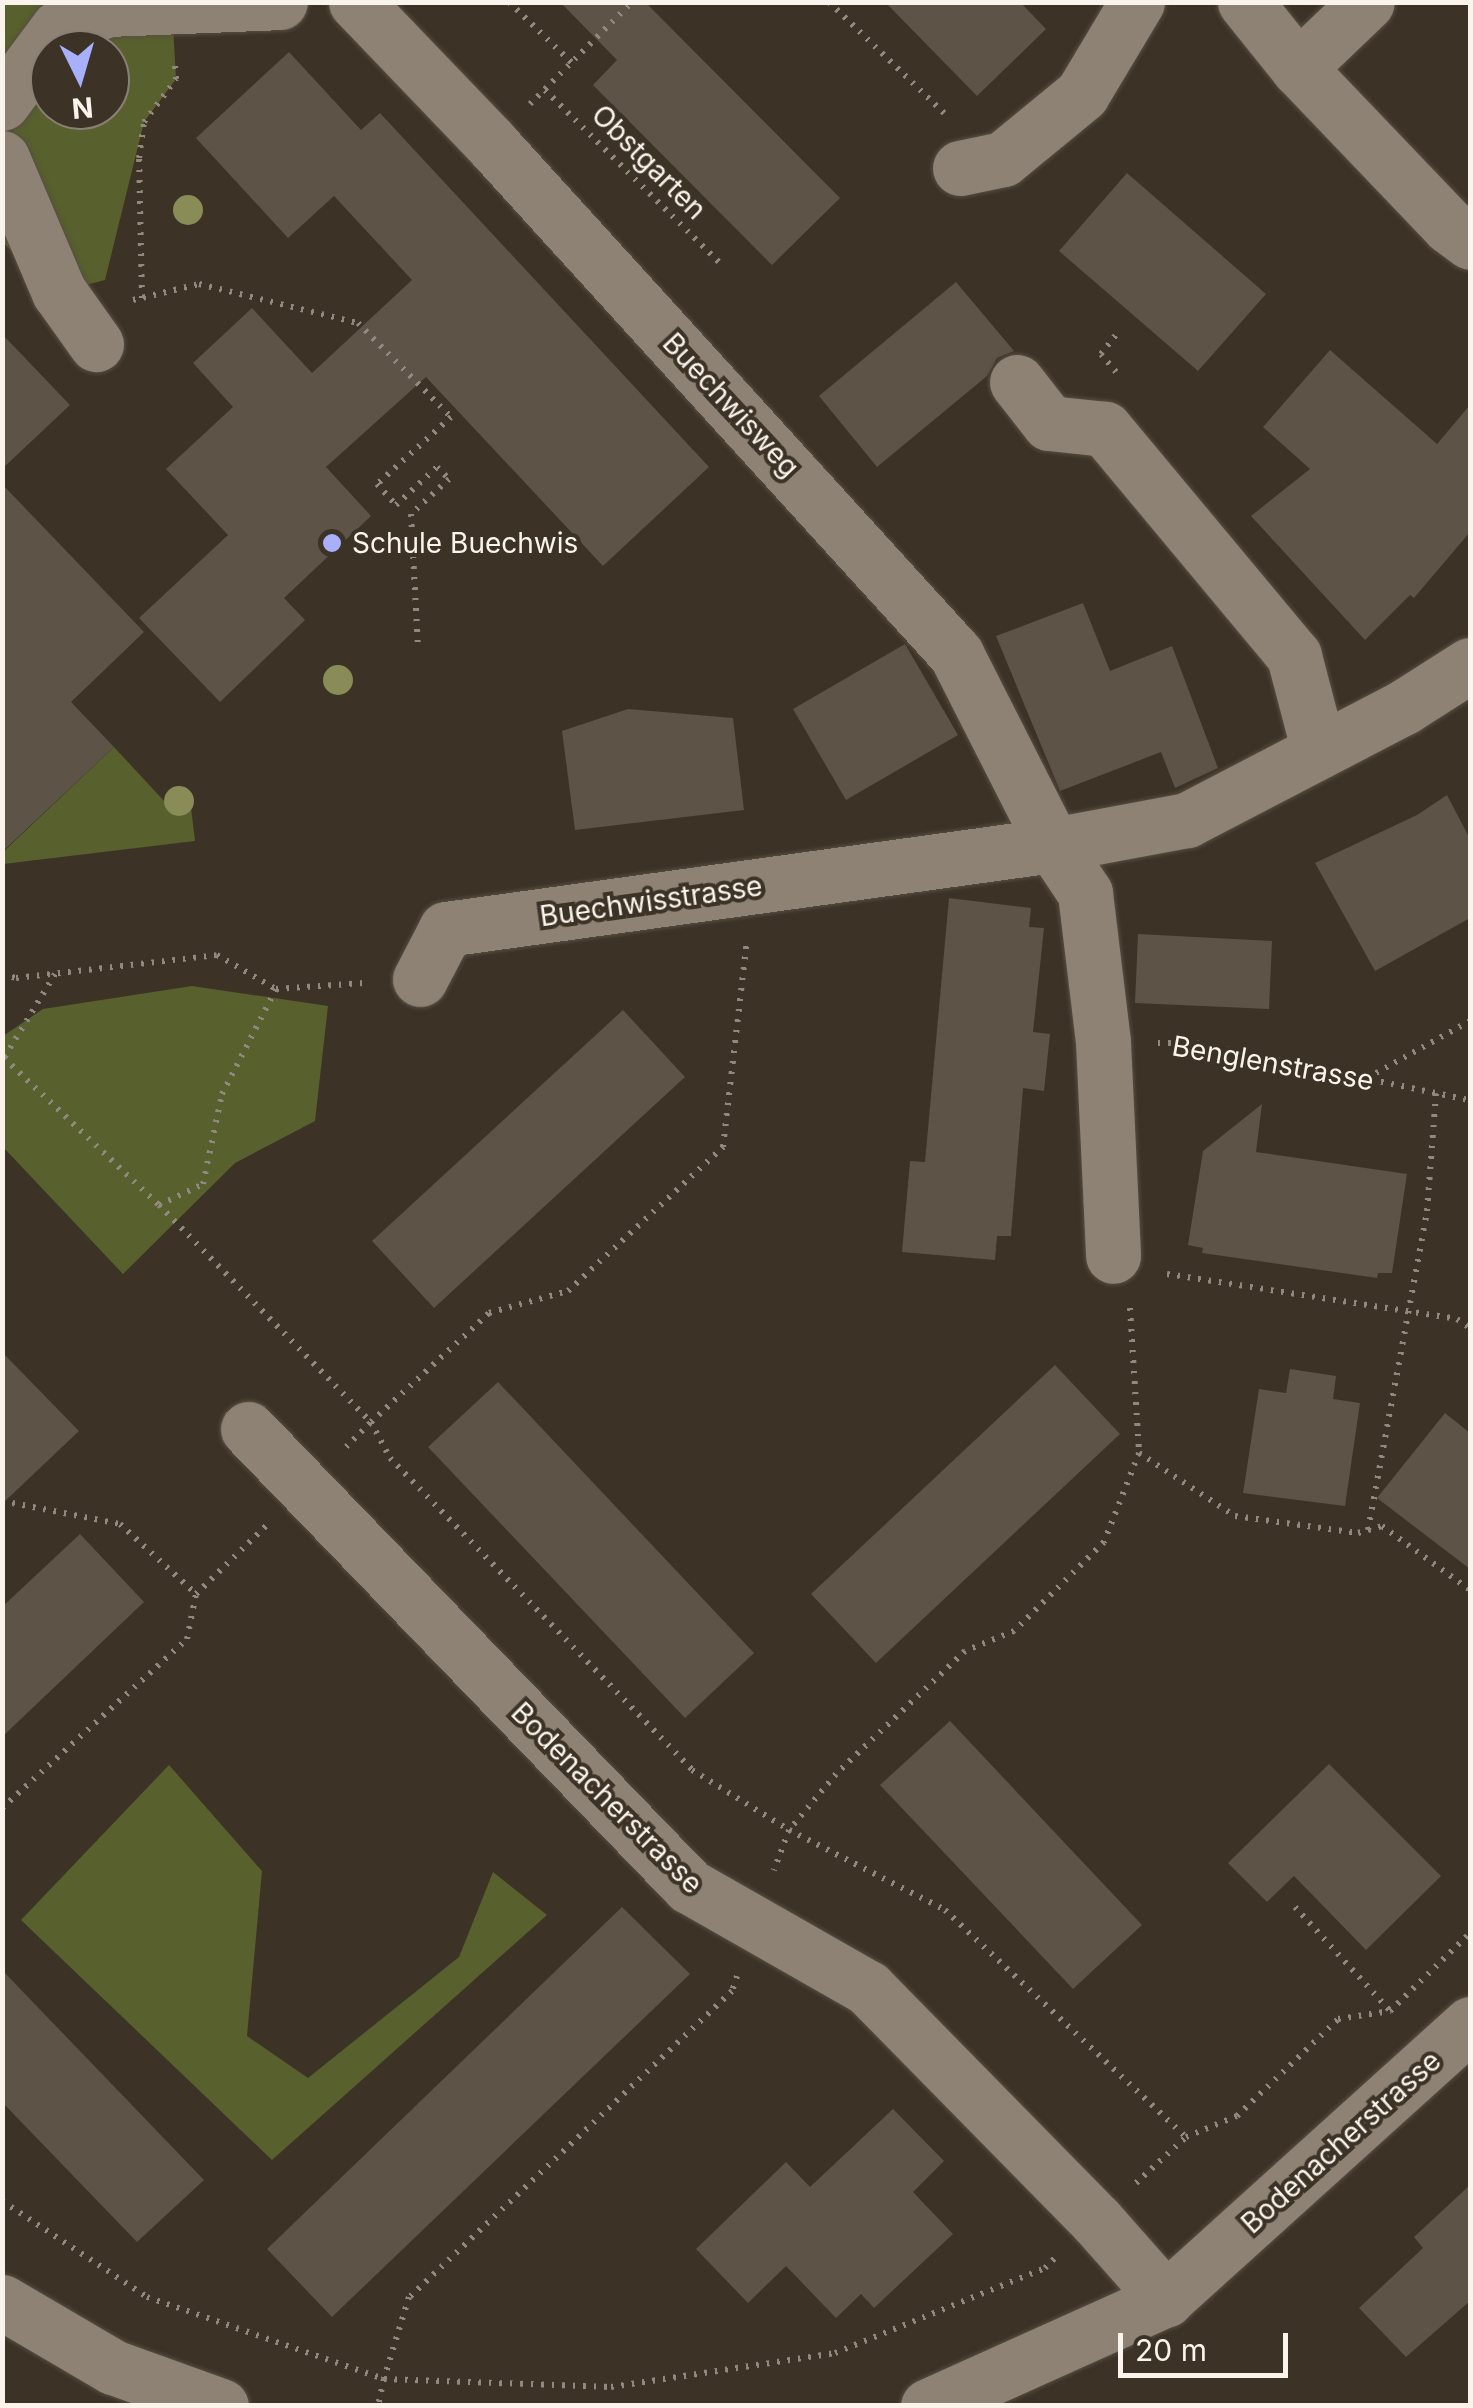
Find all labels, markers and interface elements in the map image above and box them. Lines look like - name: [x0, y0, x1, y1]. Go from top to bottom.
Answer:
- north arrow: [30, 30, 130, 130]
- text: N: [70, 90, 95, 126]
- street label: Obstgarten: [585, 98, 713, 226]
- street label: Buechwisweg: [656, 326, 806, 484]
- place label: Schule Buechwis: [352, 526, 578, 560]
- marker: Schule Buechwis: [321, 532, 343, 554]
- street label: Buechwisstrasse: [538, 869, 764, 933]
- street label: Benglenstrasse: [1170, 1029, 1376, 1097]
- street label: Bodenacherstrasse: [504, 1695, 710, 1901]
- street label: Bodenacherstrasse: [1235, 2044, 1447, 2240]
- scale bar: [1123, 2313, 1293, 2375]
- text: 20 m: [1135, 2332, 1207, 2368]

